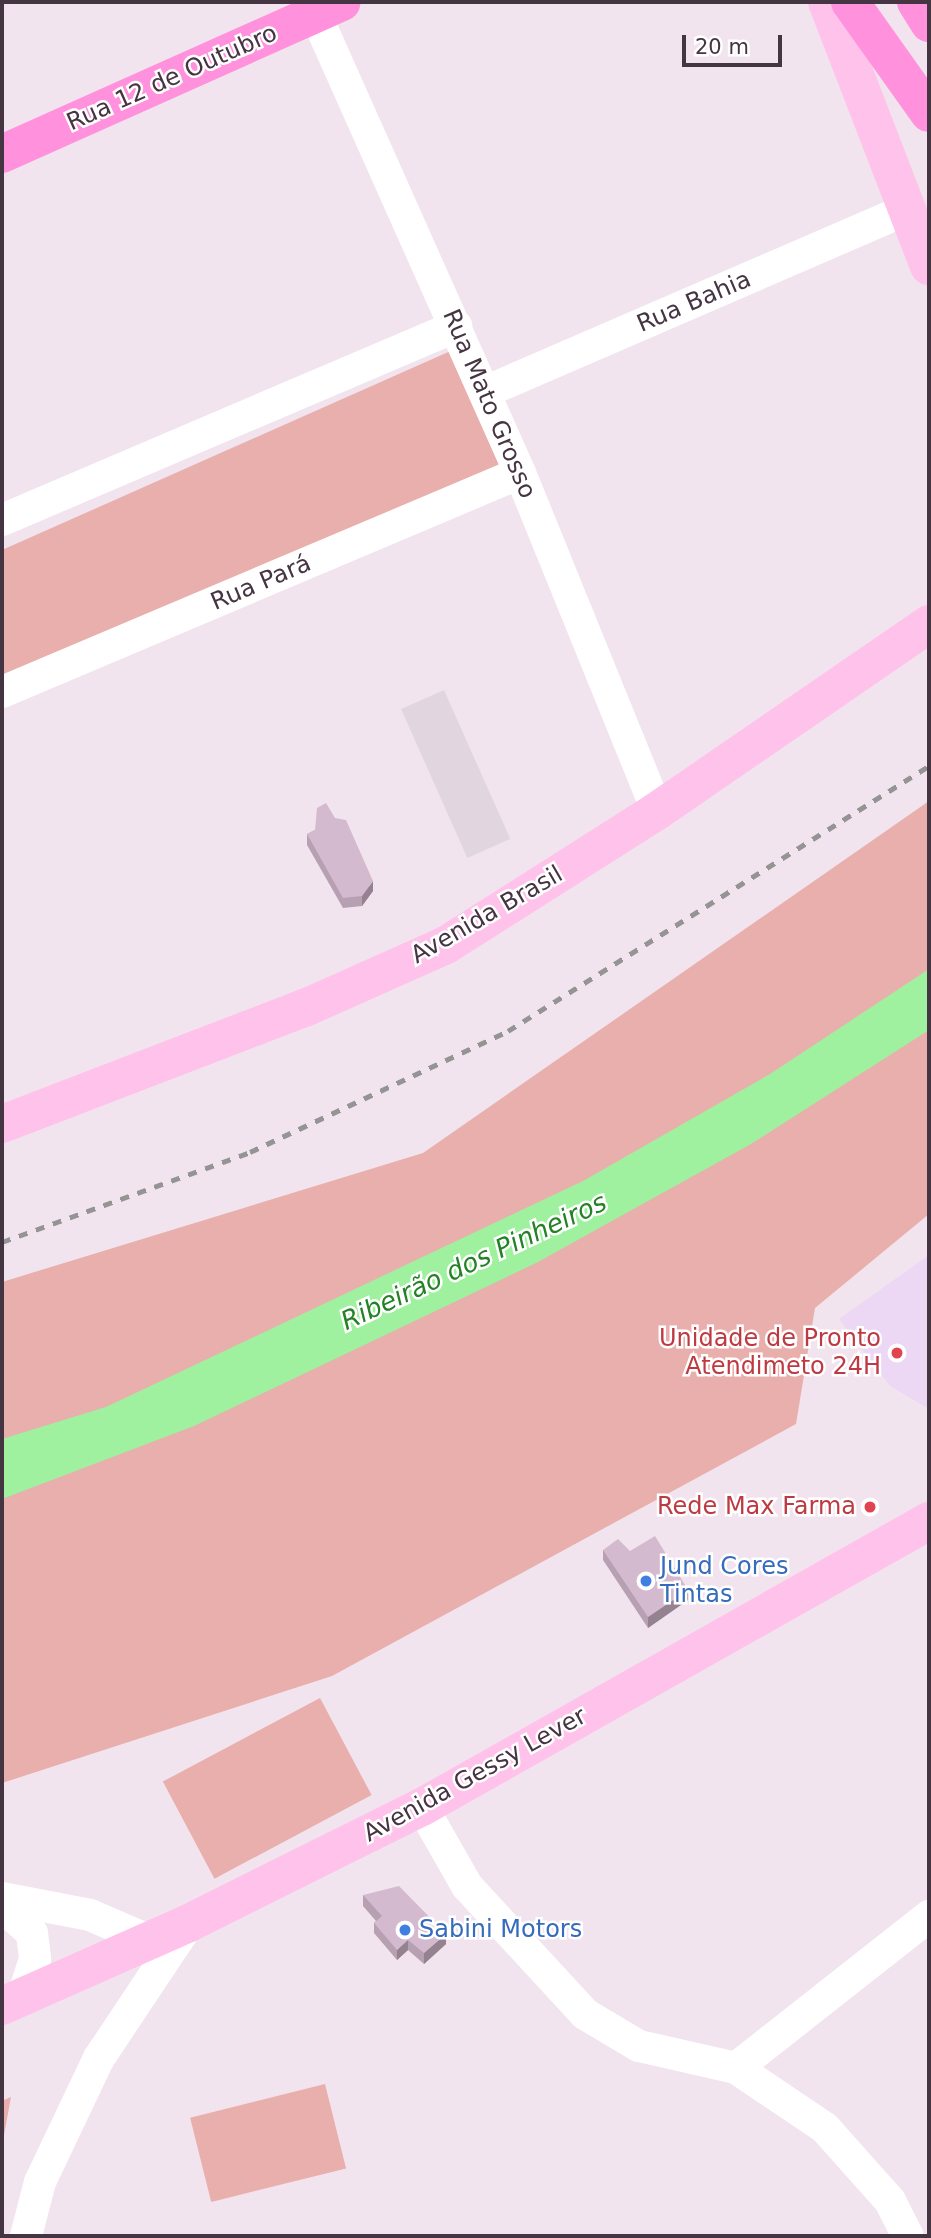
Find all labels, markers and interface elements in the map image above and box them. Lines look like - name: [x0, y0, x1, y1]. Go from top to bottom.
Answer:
- street label: Rua 12 de Outubro: [62, 19, 282, 137]
- scale bar: [686, 21, 786, 65]
- text: 20 m: [695, 35, 749, 59]
- street label: Rua Bahia: [633, 265, 755, 339]
- street label: Rua Mato Grosso: [436, 305, 542, 503]
- street label: Rua Pará: [207, 549, 315, 617]
- street label: Avenida Brasil: [406, 860, 568, 970]
- water label: Ribeirão dos Pinheiros: [336, 1187, 612, 1337]
- place label: Unidade de Pronto Atendimeto 24H: [659, 1325, 881, 1381]
- marker: Unidade de Pronto Atendimeto 24H: [887, 1343, 907, 1363]
- place label: Rede Max Farma: [657, 1493, 856, 1521]
- marker: Rede Max Farma: [862, 1499, 878, 1515]
- place label: Jund Cores Tintas: [660, 1553, 788, 1609]
- marker: Jund Cores Tintas: [638, 1573, 654, 1589]
- street label: Avenida Gessy Lever: [359, 1702, 591, 1848]
- place label: Sabini Motors: [419, 1916, 582, 1944]
- marker: Sabini Motors: [397, 1922, 413, 1938]

